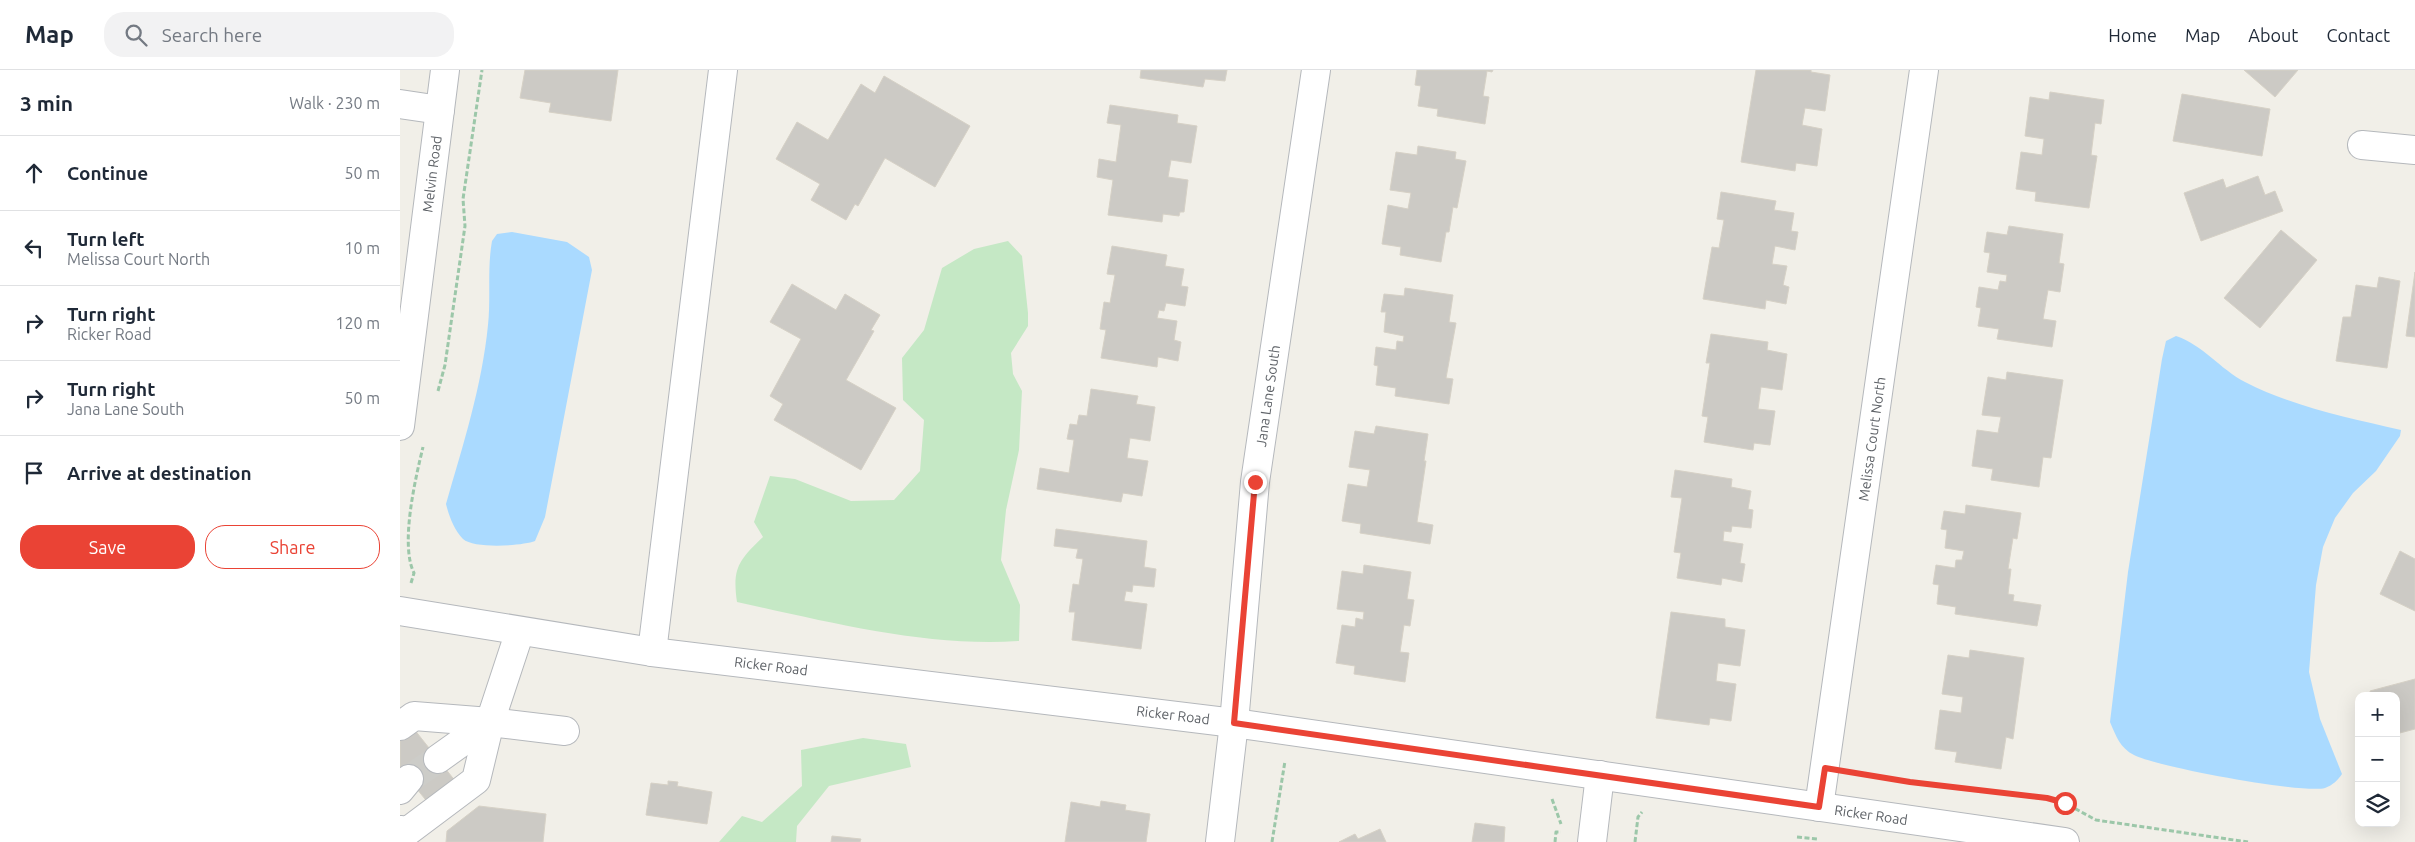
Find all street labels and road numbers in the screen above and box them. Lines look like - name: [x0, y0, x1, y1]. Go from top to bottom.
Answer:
- street label: Melvin Road: [419, 135, 445, 213]
- street label: Jana Lane South: [1253, 344, 1283, 448]
- street label: Melissa Court North: [1855, 376, 1889, 502]
- street label: Ricker Road: [733, 654, 809, 678]
- street label: Ricker Road: [1135, 703, 1211, 727]
- street label: Ricker Road: [1833, 802, 1909, 828]

